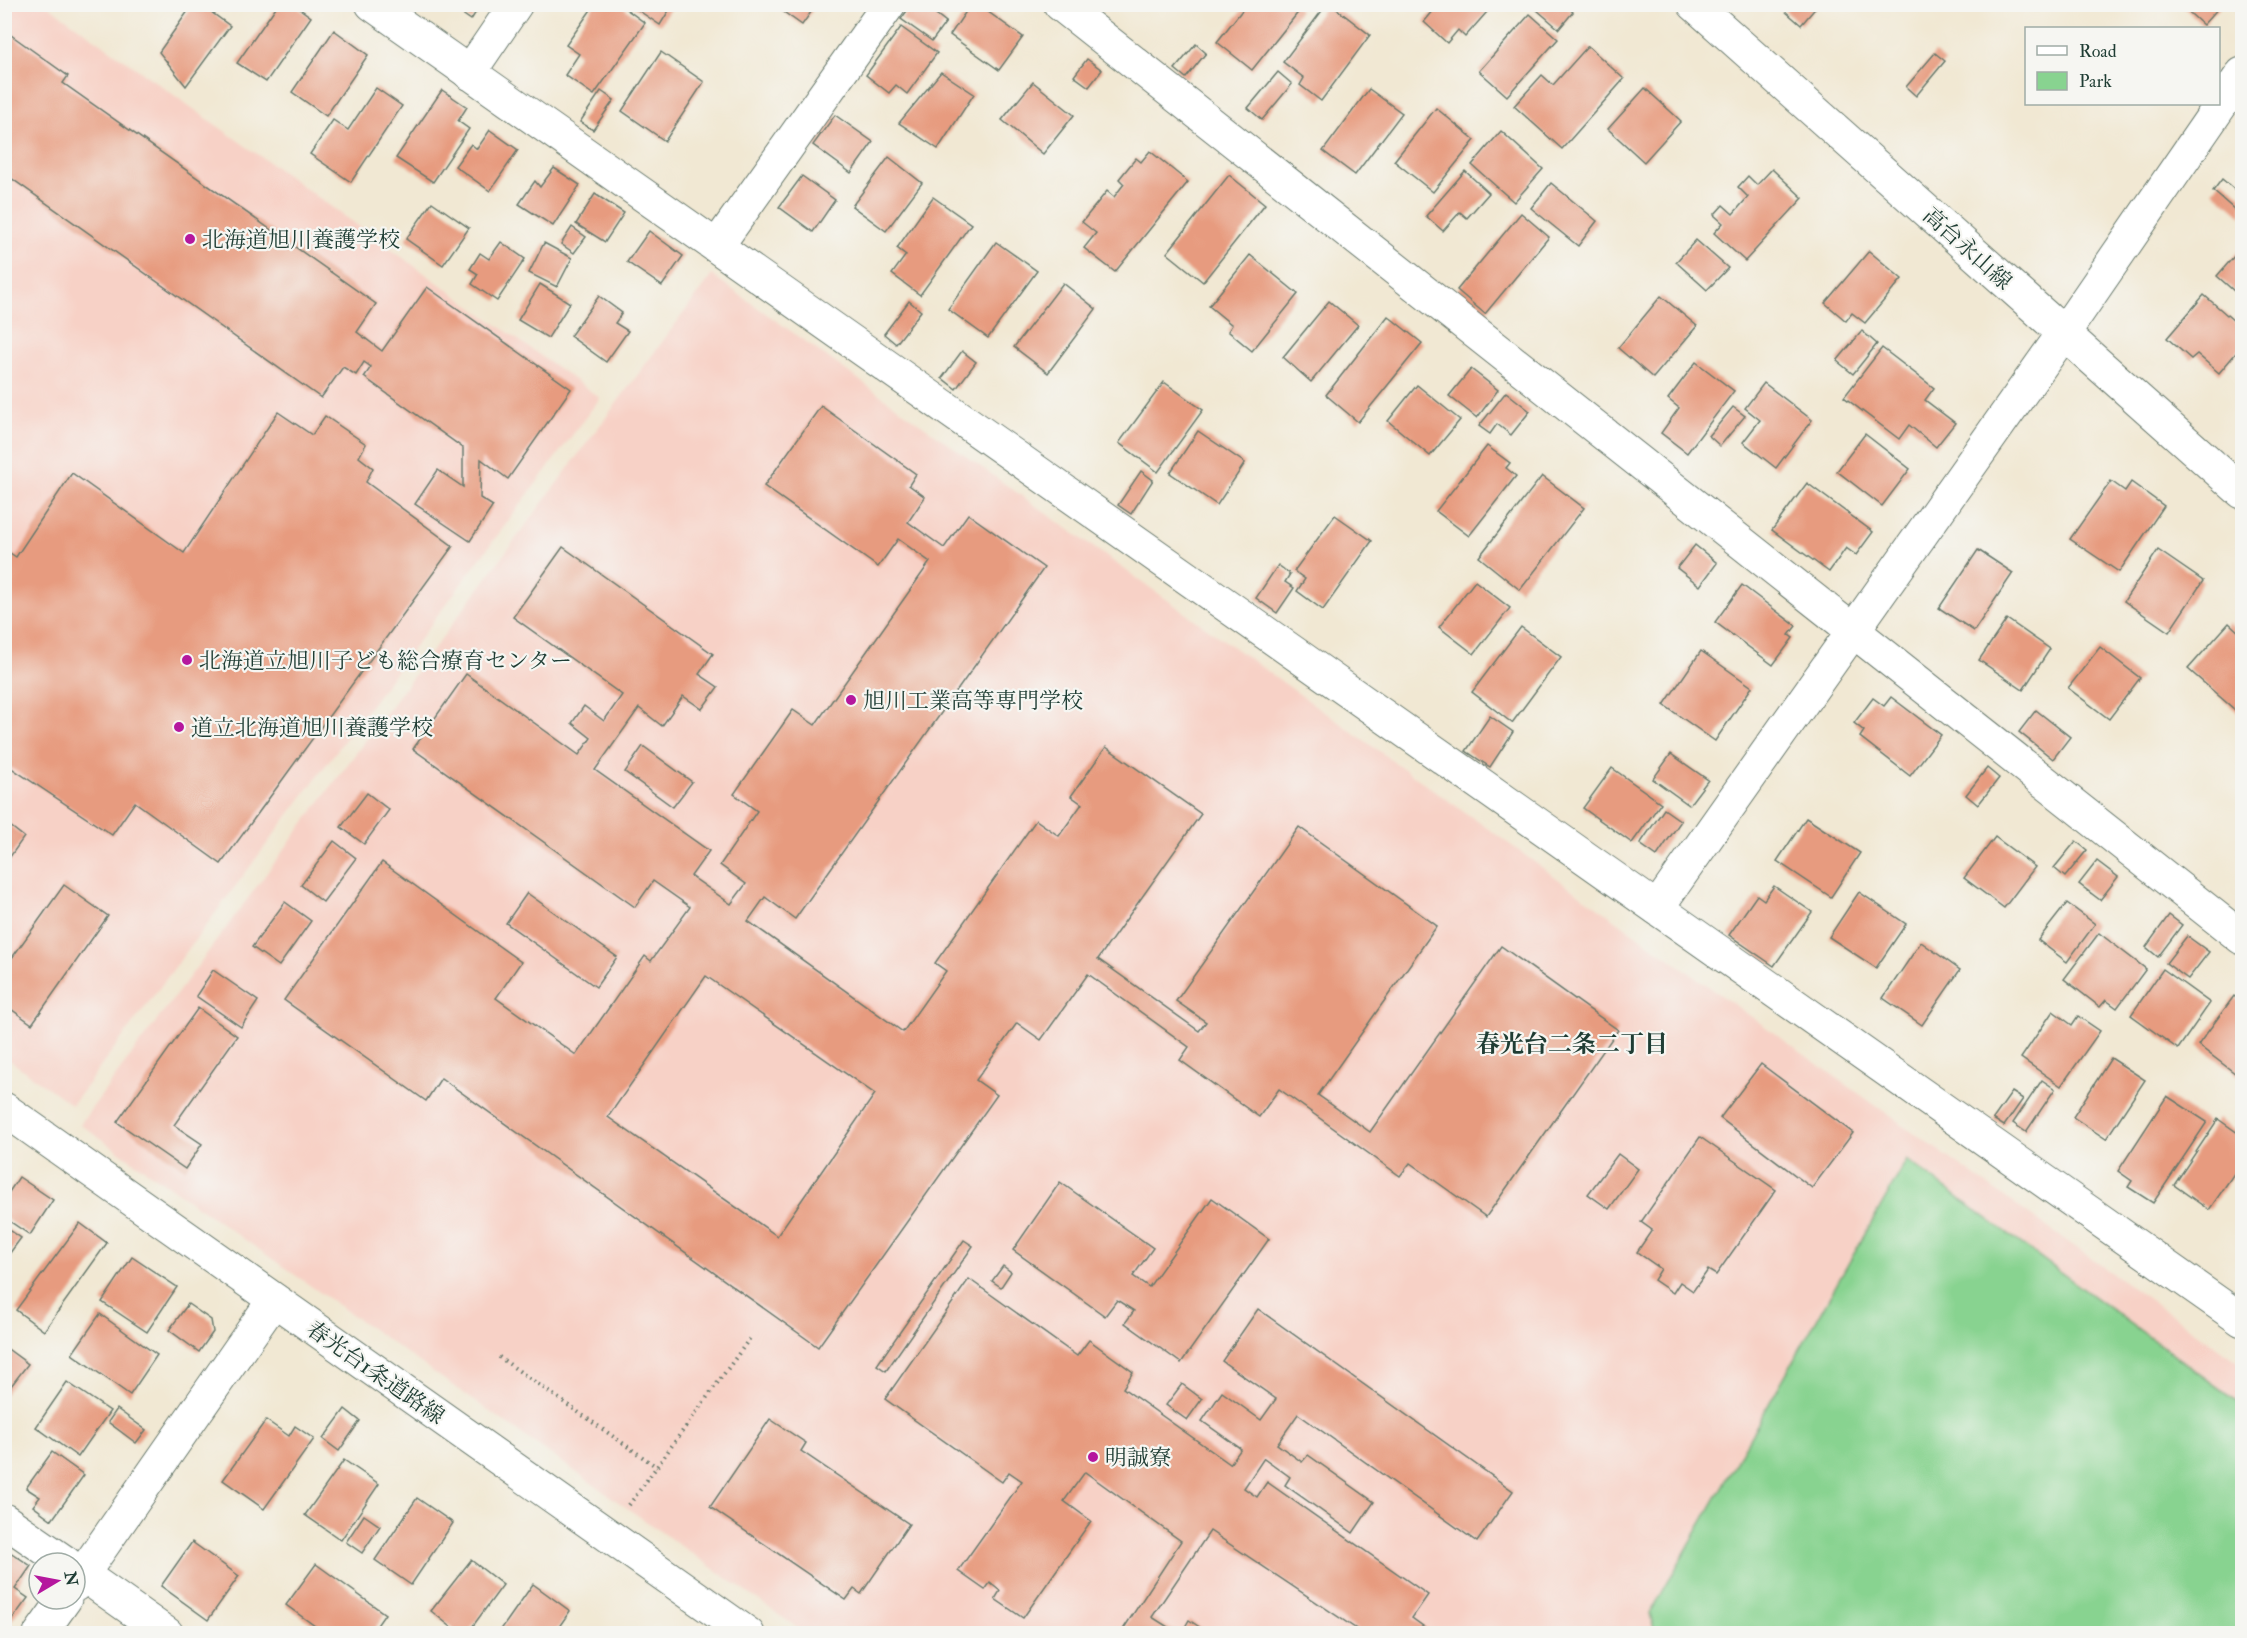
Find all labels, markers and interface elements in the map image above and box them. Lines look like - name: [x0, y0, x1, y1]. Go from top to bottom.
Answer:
- legend: [2025, 27, 2220, 105]
- text: Road: [2079, 40, 2117, 63]
- text: Park: [2079, 70, 2112, 93]
- street label: 高台永山線: [1917, 202, 2018, 296]
- place label: 北海道旭川養護学校: [202, 226, 400, 254]
- marker: 北海道旭川養護学校: [183, 232, 197, 246]
- place label: 北海道立旭川子ども総合療育センター: [199, 647, 572, 675]
- marker: 北海道立旭川子ども総合療育センター: [180, 653, 194, 667]
- place label: 旭川工業高等専門学校: [863, 687, 1083, 715]
- marker: 旭川工業高等専門学校: [844, 693, 858, 707]
- place label: 道立北海道旭川養護学校: [191, 714, 433, 742]
- marker: 道立北海道旭川養護学校: [172, 720, 186, 734]
- district label: 春光台二条二丁目: [1476, 1029, 1668, 1060]
- street label: 春光台1条道路線: [301, 1315, 450, 1431]
- place label: 明誠寮: [1105, 1444, 1171, 1472]
- marker: 明誠寮: [1086, 1450, 1100, 1464]
- north arrow: [27, 1551, 87, 1611]
- text: N: [60, 1569, 82, 1588]

